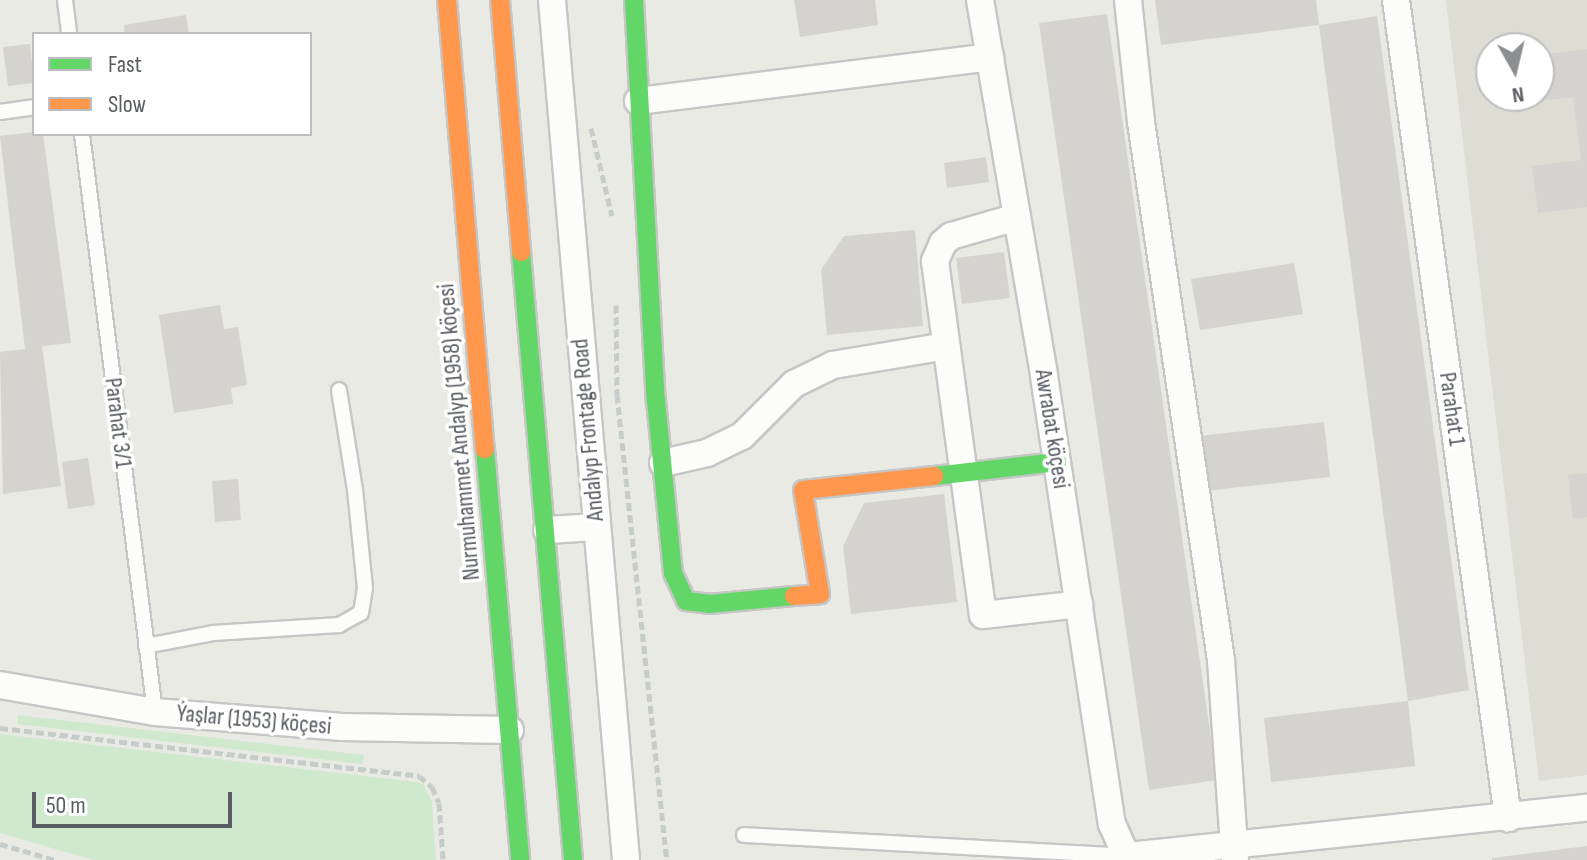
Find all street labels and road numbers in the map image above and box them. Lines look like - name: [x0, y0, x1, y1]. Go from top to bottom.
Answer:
- street label: Nurmuhammet Andalyp (1958) köçesi: [432, 282, 486, 582]
- street label: Andalyp Frontage Road: [566, 338, 610, 522]
- street label: Awrabat köçesi: [1028, 367, 1076, 491]
- street label: Parahat 1: [1433, 370, 1471, 448]
- street label: Parahat 3/1: [98, 376, 138, 470]
- street label: Ýaşlar (1953) köçesi: [175, 699, 333, 741]

